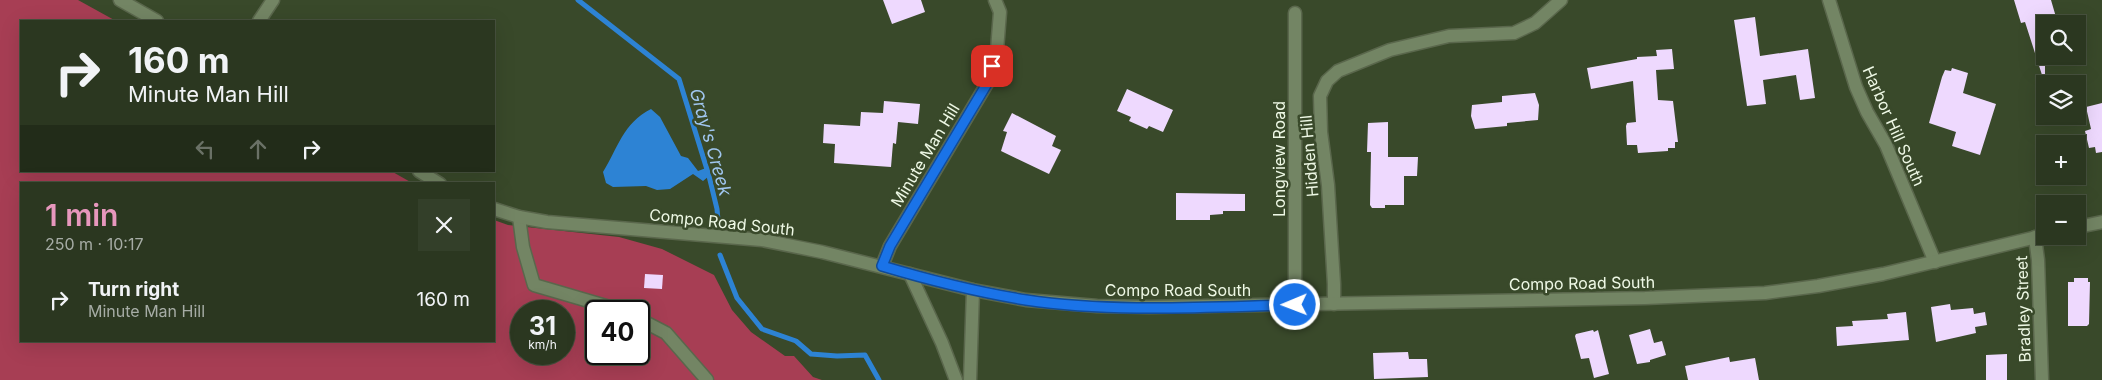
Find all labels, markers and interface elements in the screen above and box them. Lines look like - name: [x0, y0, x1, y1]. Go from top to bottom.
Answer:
- map controls: [2036, 15, 2086, 245]
- button: search: [2036, 15, 2086, 65]
- text: 160 m: [128, 39, 230, 81]
- icon: right: [45, 40, 110, 105]
- pin: [971, 45, 1013, 87]
- icon: arrive: [978, 52, 1006, 80]
- street label: Harbor Hill South: [1859, 63, 1929, 189]
- button: layers: [2036, 75, 2086, 125]
- text: Minute Man Hill: [128, 81, 289, 107]
- water label: Gray's Creek: [686, 86, 737, 199]
- street label: Minute Man Hill: [886, 100, 964, 210]
- street label: Longview Road: [1269, 101, 1289, 217]
- street label: Hidden Hill: [1295, 114, 1323, 198]
- icon: left: [191, 135, 219, 163]
- icon: ahead: [244, 135, 272, 163]
- icon: right: [297, 135, 325, 163]
- button: +: [2036, 135, 2086, 185]
- button: −: [2036, 195, 2086, 245]
- text: 1 min: [45, 197, 118, 233]
- button: close: [418, 199, 470, 251]
- street label: Compo Road South: [648, 204, 796, 240]
- text: 250 m · 10:17: [45, 234, 143, 254]
- street label: Bradley Street: [2011, 255, 2035, 363]
- street label: Compo Road South: [1509, 272, 1655, 294]
- text: Turn right: [88, 278, 179, 301]
- position arrow: [1268, 278, 1320, 330]
- street label: Compo Road South: [1105, 280, 1251, 300]
- icon: right: [45, 286, 73, 314]
- text: 160 m: [417, 288, 470, 311]
- speed limit sign: 40: [585, 300, 650, 365]
- text: Minute Man Hill: [88, 301, 205, 321]
- text: 31: [529, 311, 556, 341]
- text: km/h: [528, 337, 557, 352]

